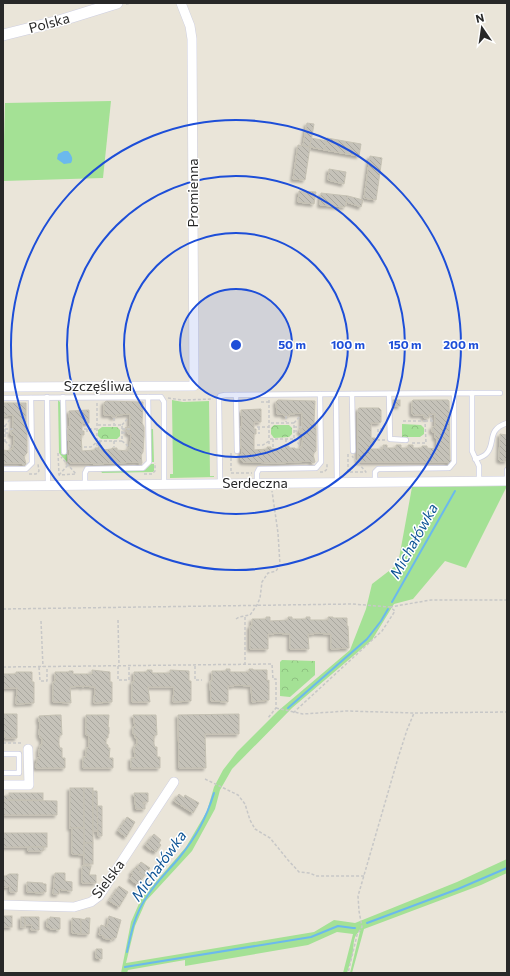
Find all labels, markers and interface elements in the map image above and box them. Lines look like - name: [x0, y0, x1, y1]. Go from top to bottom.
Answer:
- north arrow: [462, 8, 502, 48]
- street label: Polska: [27, 9, 71, 36]
- text: N: [474, 11, 485, 25]
- street label: Promienna: [184, 158, 201, 228]
- text: 50 m: [278, 337, 306, 351]
- text: 100 m: [331, 337, 365, 351]
- text: 150 m: [388, 337, 422, 351]
- text: 200 m: [443, 337, 479, 351]
- centre of rings: [229, 338, 243, 352]
- street label: Szczęśliwa: [64, 377, 132, 394]
- street label: Serdeczna: [222, 474, 288, 491]
- water label: Michałówka: [385, 500, 441, 581]
- water label: Michałówka: [126, 826, 190, 904]
- street label: Sielska: [88, 856, 128, 901]

